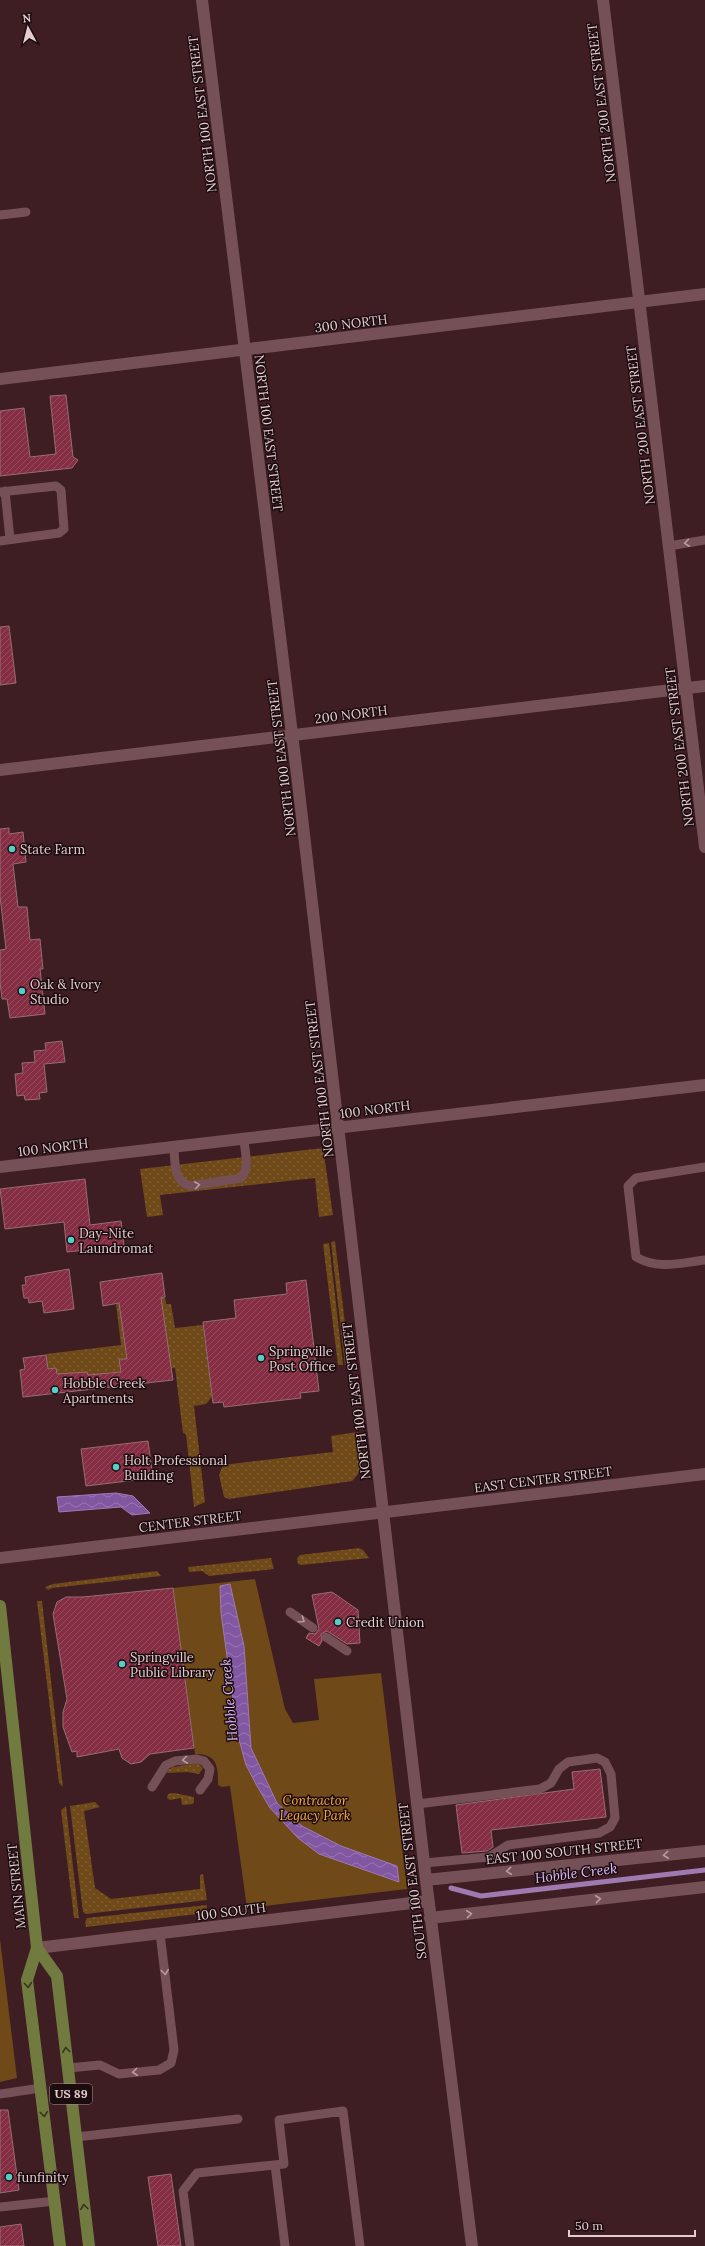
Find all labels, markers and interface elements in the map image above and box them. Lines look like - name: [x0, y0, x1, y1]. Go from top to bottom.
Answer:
- north arrow: [8, 8, 48, 48]
- text: N: [22, 11, 32, 26]
- street label: NORTH 200 EAST STREET: [583, 22, 620, 184]
- street label: NORTH 100 EAST STREET: [184, 34, 221, 193]
- street label: 300 NORTH: [314, 311, 389, 336]
- street label: NORTH 200 EAST STREET: [622, 344, 659, 506]
- street label: NORTH 100 EAST STREET: [250, 354, 287, 513]
- one-way arrow: [684, 538, 690, 547]
- street label: NORTH 200 EAST STREET: [661, 666, 698, 828]
- street label: NORTH 100 EAST STREET: [263, 678, 300, 837]
- street label: 200 NORTH: [314, 702, 388, 727]
- place label: State Farm: [20, 841, 85, 858]
- marker: State Farm: [7, 844, 17, 854]
- place label: Oak & Ivory Studio: [30, 976, 101, 1008]
- marker: Oak & Ivory Studio: [17, 986, 27, 996]
- street label: NORTH 100 EAST STREET: [301, 999, 338, 1158]
- street label: 100 NORTH: [339, 1097, 411, 1122]
- street label: 100 NORTH: [17, 1135, 89, 1160]
- one-way arrow: [194, 1181, 200, 1190]
- place label: Day-Nite Laundromat: [79, 1225, 153, 1257]
- marker: Day-Nite Laundromat: [66, 1235, 76, 1245]
- street label: NORTH 100 EAST STREET: [338, 1321, 375, 1480]
- place label: Springville Post Office: [269, 1343, 336, 1375]
- marker: Springville Post Office: [256, 1353, 266, 1363]
- place label: Hobble Creek Apartments: [62, 1375, 145, 1407]
- marker: Hobble Creek Apartments: [50, 1385, 60, 1395]
- place label: Holt Professional Building: [124, 1452, 228, 1484]
- marker: Holt Professional Building: [111, 1462, 121, 1472]
- street label: EAST CENTER STREET: [473, 1463, 614, 1496]
- street label: CENTER STREET: [138, 1507, 243, 1536]
- place label: Credit Union: [346, 1614, 425, 1631]
- one-way arrow: [297, 1615, 304, 1622]
- marker: Credit Union: [333, 1617, 343, 1627]
- place label: Springville Public Library: [130, 1649, 215, 1681]
- water label: Hobble Creek: [216, 1658, 242, 1742]
- marker: Springville Public Library: [117, 1659, 127, 1669]
- one-way arrow: [182, 1755, 188, 1764]
- park label: Contractor Legacy Park: [279, 1792, 351, 1824]
- street label: SOUTH 100 EAST STREET: [394, 1801, 431, 1960]
- street label: EAST 100 SOUTH STREET: [485, 1835, 644, 1868]
- street label: MAIN STREET: [3, 1842, 29, 1930]
- one-way arrow: [663, 1850, 669, 1859]
- water label: Hobble Creek: [534, 1859, 618, 1887]
- one-way arrow: [506, 1867, 512, 1876]
- one-way arrow: [595, 1895, 601, 1904]
- street label: 100 SOUTH: [195, 1899, 267, 1924]
- one-way arrow: [466, 1910, 472, 1919]
- one-way arrow: [160, 1969, 169, 1975]
- one-way arrow: [24, 1982, 33, 1988]
- one-way arrow: [62, 2047, 71, 2053]
- one-way arrow: [132, 2067, 138, 2076]
- road number: US 89: [50, 2084, 92, 2104]
- one-way arrow: [39, 2111, 48, 2117]
- place label: funfinity: [17, 2169, 69, 2186]
- marker: funfinity: [4, 2172, 14, 2182]
- one-way arrow: [80, 2204, 89, 2210]
- scale bar: [569, 2212, 695, 2238]
- text: 50 m: [575, 2218, 603, 2233]

